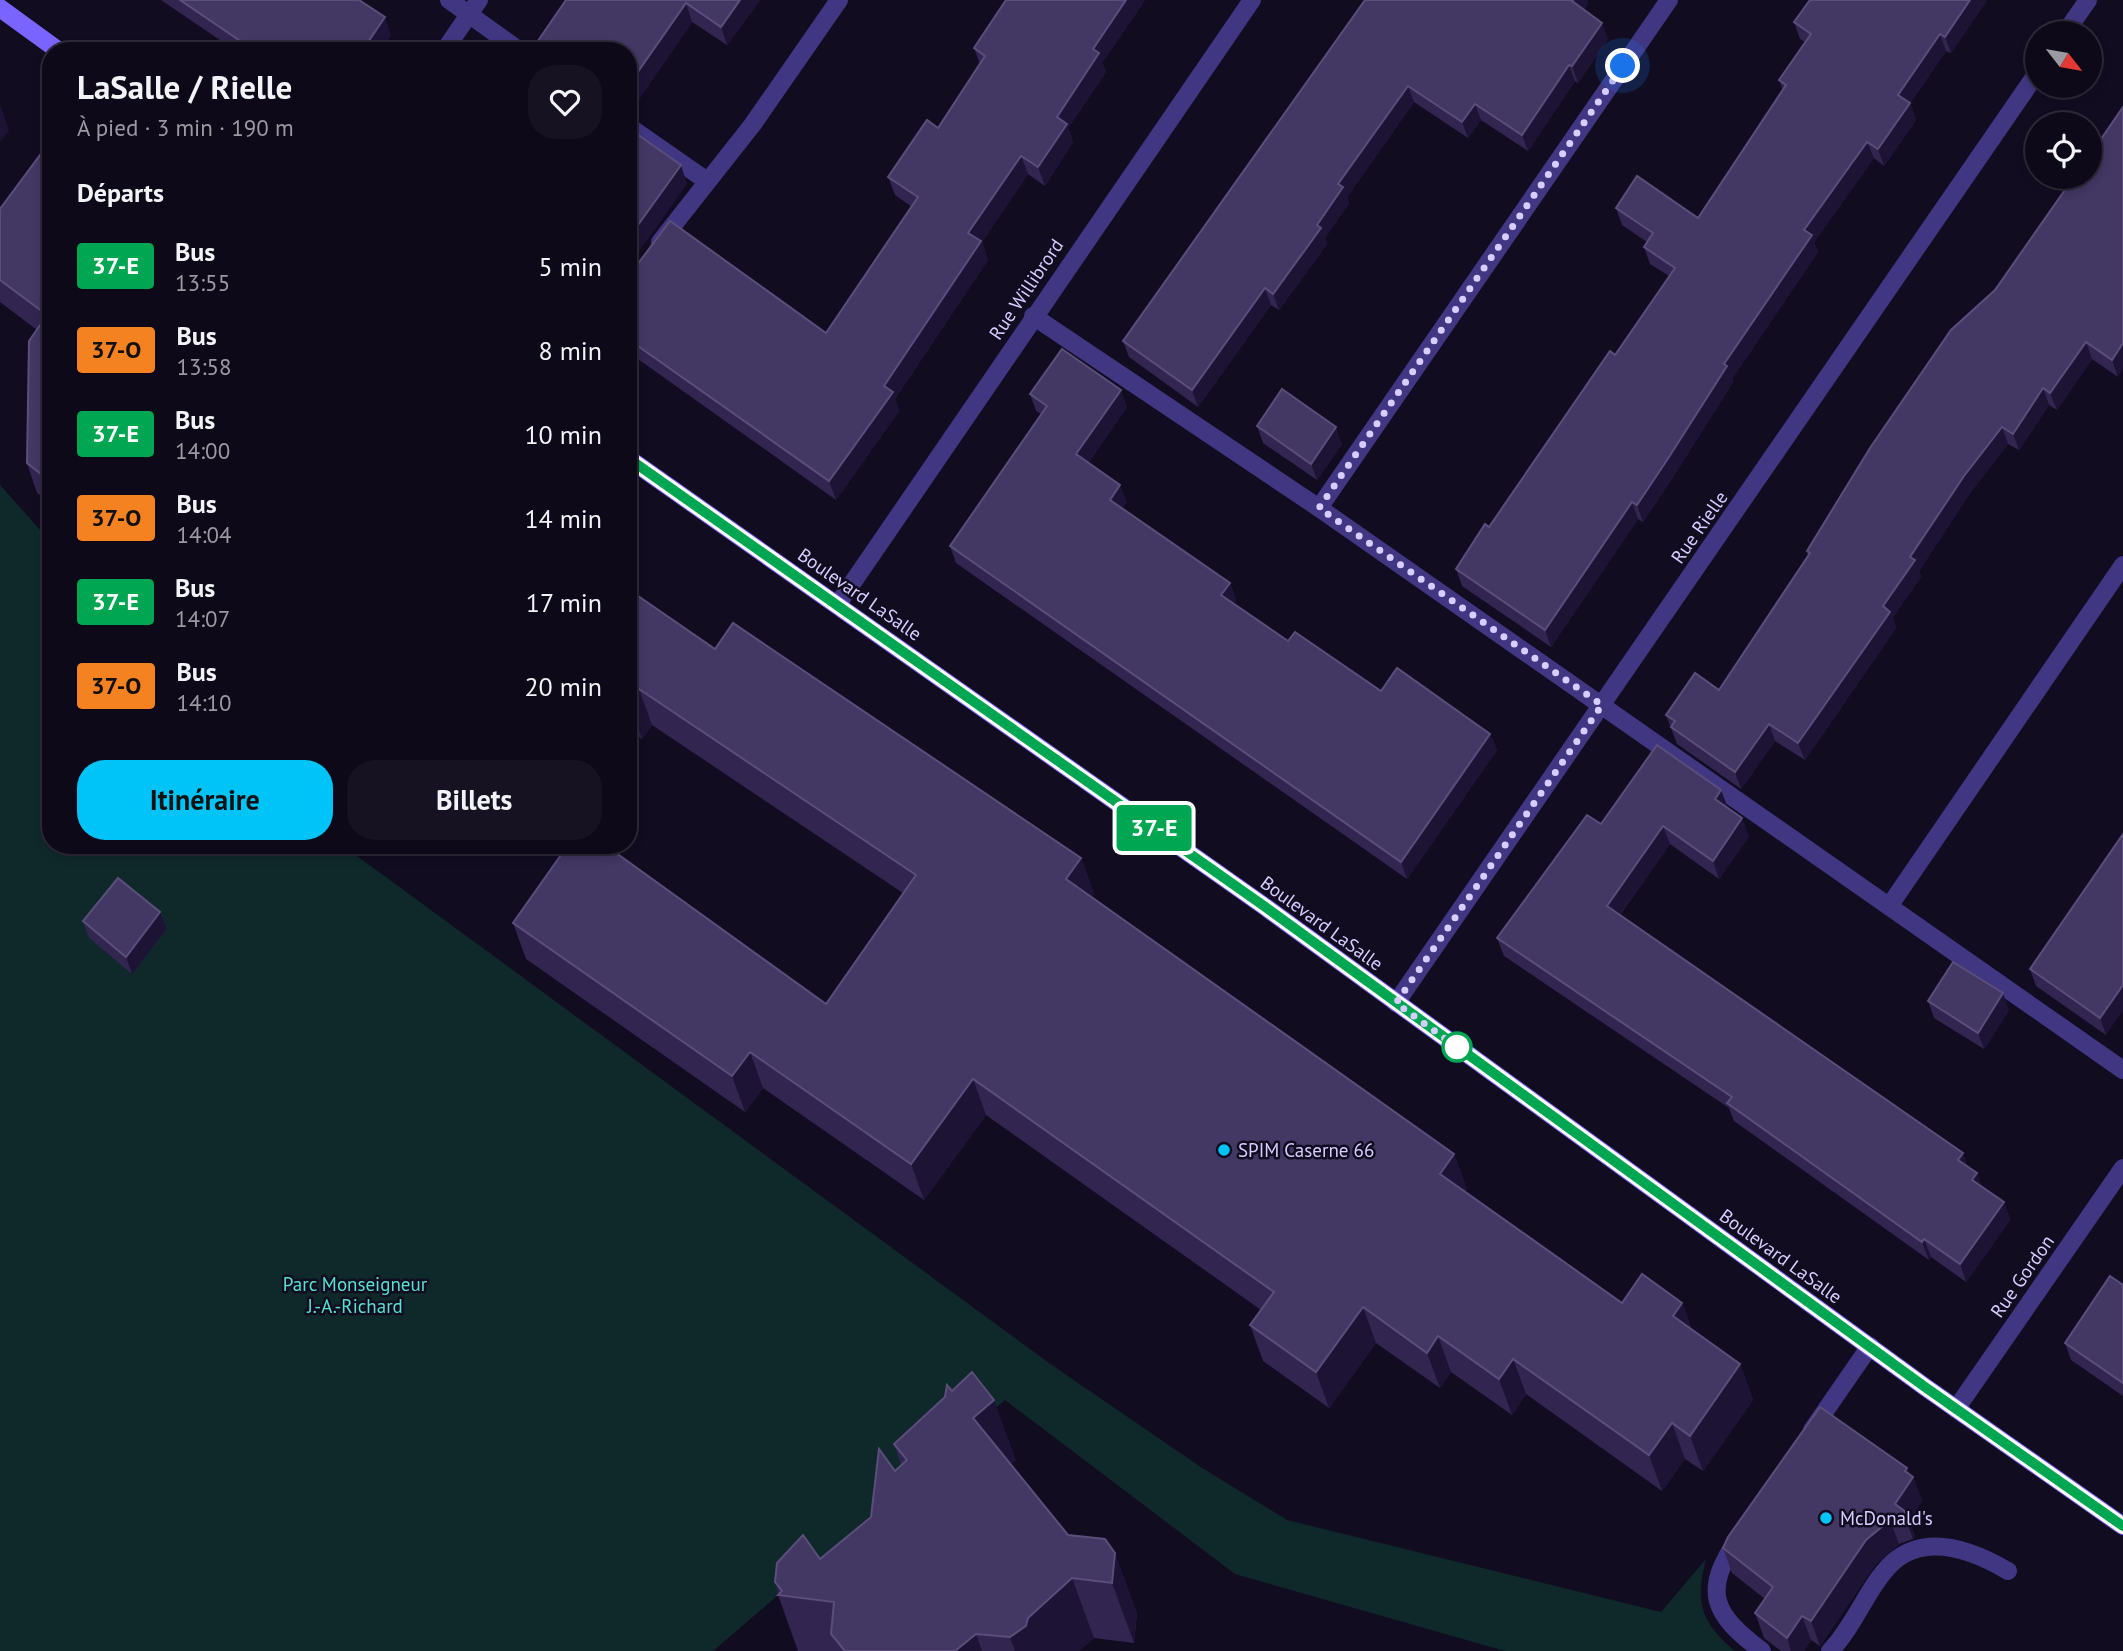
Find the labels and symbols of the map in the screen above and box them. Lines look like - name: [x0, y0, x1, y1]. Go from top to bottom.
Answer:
- north arrow: [2025, 21, 2102, 98]
- your location: [1605, 48, 1640, 83]
- street label: Rue Willibrord: [984, 234, 1068, 344]
- street label: Rue Rielle: [1665, 486, 1733, 568]
- street label: Boulevard LaSalle: [793, 542, 927, 646]
- line badge: 37-E: [1105, 805, 1203, 851]
- street label: Boulevard LaSalle: [1256, 870, 1388, 976]
- unlabelled marker: [1442, 1032, 1472, 1062]
- place label: SPIM Caserne 66: [1238, 1138, 1374, 1162]
- marker: SPIM Caserne 66: [1216, 1142, 1232, 1158]
- street label: Boulevard LaSalle: [1715, 1203, 1847, 1309]
- street label: Rue Gordon: [1985, 1230, 2059, 1322]
- park label: Parc Monseigneur J.-A.-Richard: [283, 1272, 428, 1318]
- place label: McDonald's: [1840, 1506, 1933, 1530]
- marker: McDonald's: [1818, 1510, 1834, 1526]

